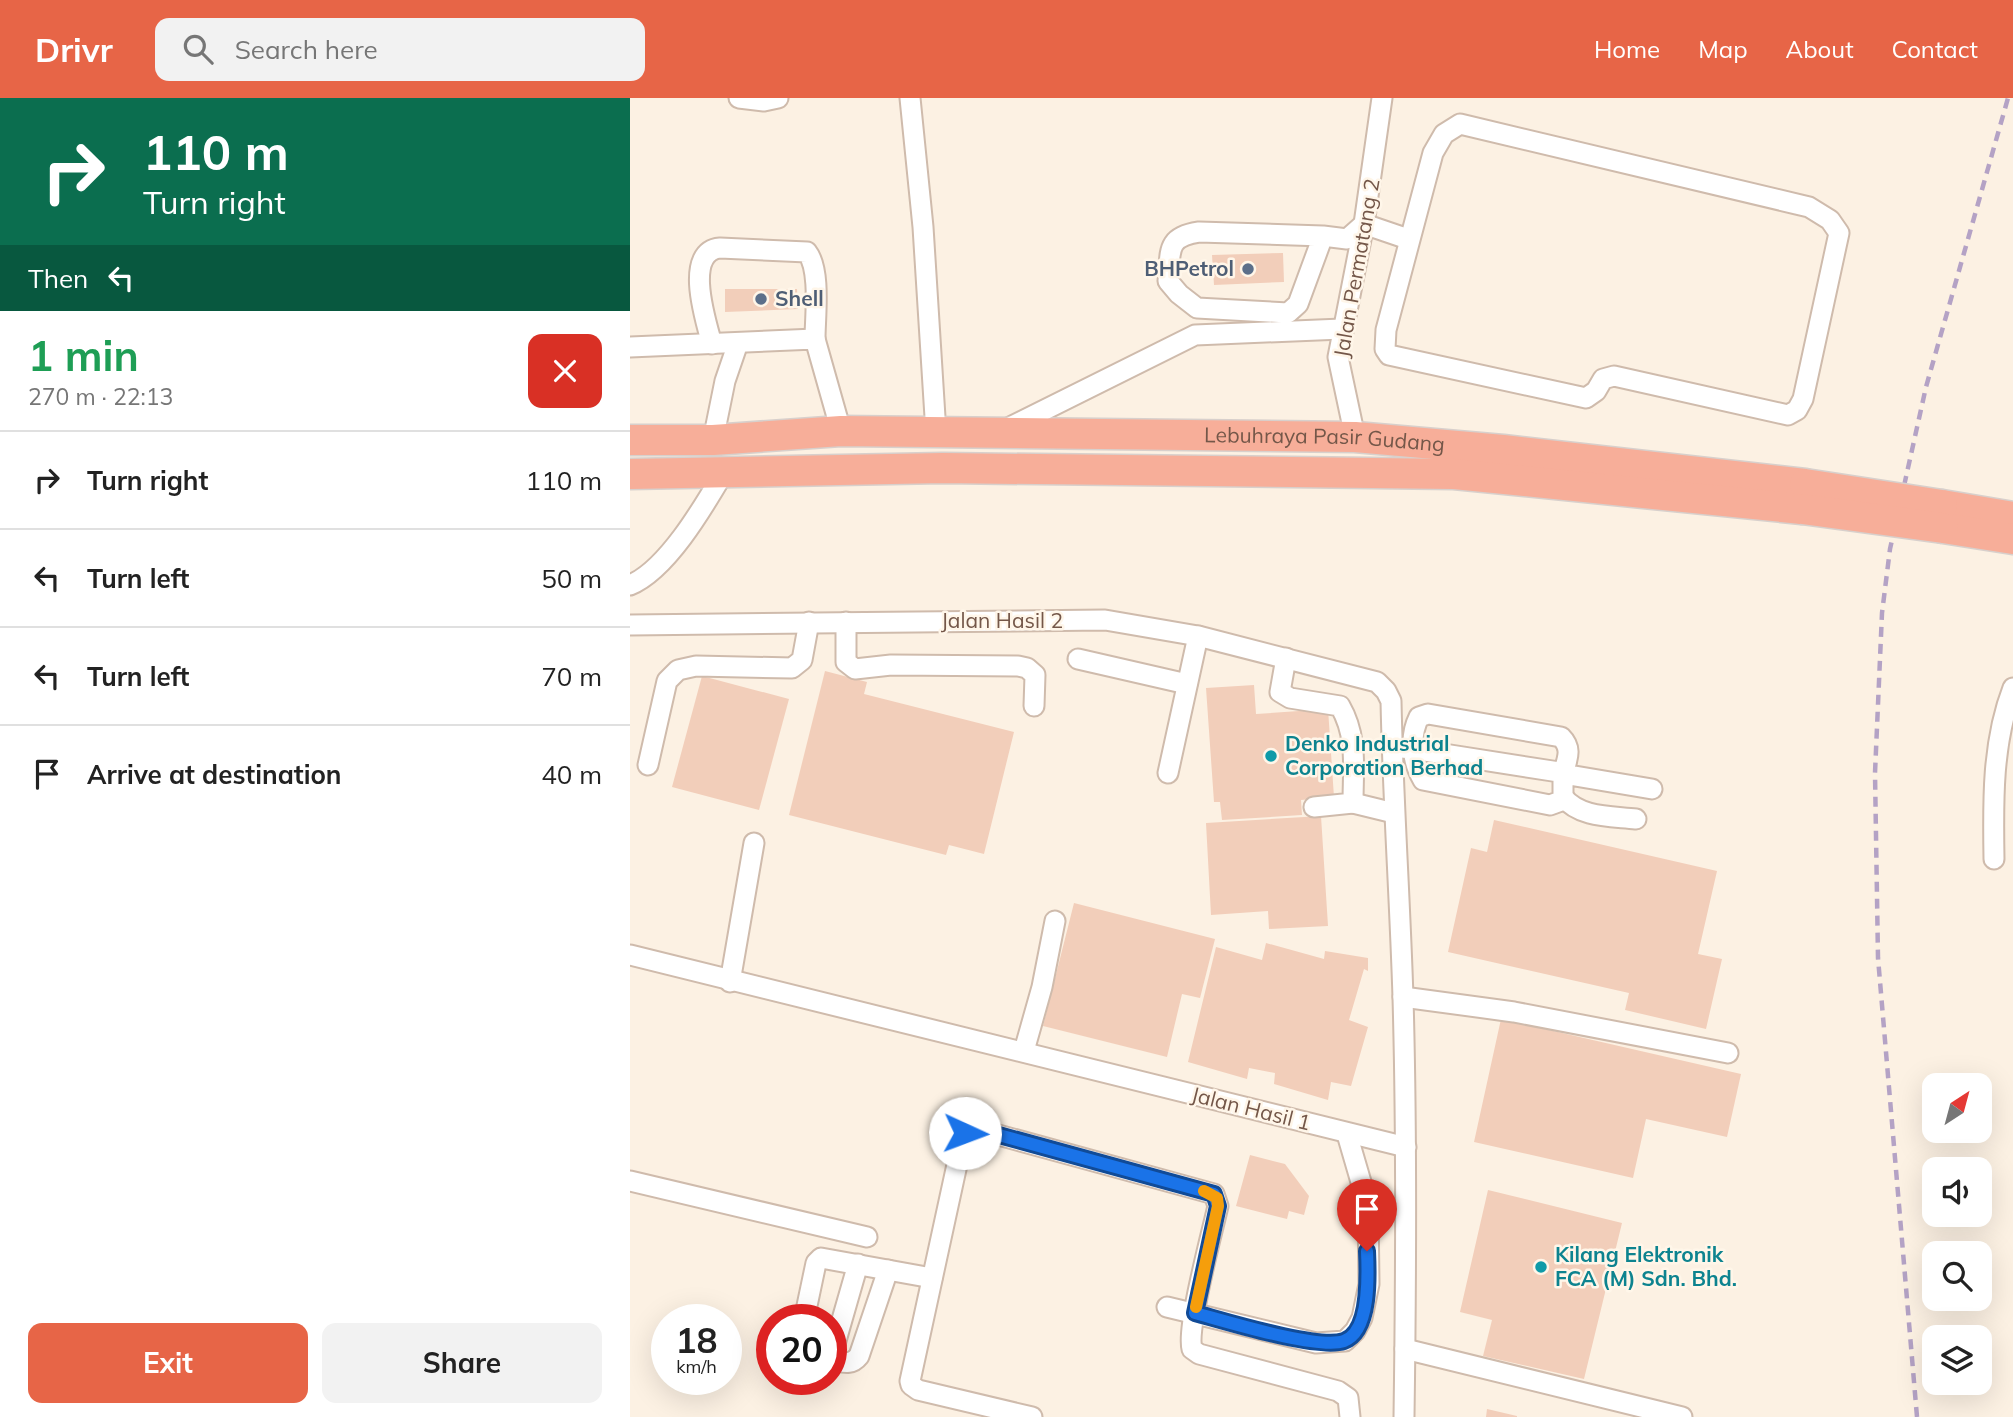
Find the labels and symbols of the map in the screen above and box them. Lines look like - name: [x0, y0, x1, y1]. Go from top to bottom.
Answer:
- street label: Jalan Permatang 2: [1327, 176, 1385, 359]
- place label: BHPetrol: [1144, 255, 1234, 281]
- marker: BHPetrol: [1240, 261, 1256, 277]
- place label: Shell: [775, 285, 824, 311]
- marker: Shell: [753, 291, 769, 307]
- street label: Lebuhraya Pasir Gudang: [1204, 421, 1446, 457]
- street label: Jalan Hasil 2: [941, 607, 1063, 633]
- place label: Denko Industrial Corporation Berhad: [1285, 730, 1483, 780]
- marker: Denko Industrial Corporation Berhad: [1263, 748, 1279, 764]
- north arrow: [1922, 1073, 1992, 1143]
- street label: Jalan Hasil 1: [1189, 1081, 1314, 1135]
- position arrow: [928, 1096, 1002, 1170]
- pin: [1337, 1179, 1397, 1251]
- place label: Kilang Elektronik FCA (M) Sdn. Bhd.: [1555, 1241, 1737, 1291]
- marker: Kilang Elektronik FCA (M) Sdn. Bhd.: [1533, 1259, 1549, 1275]
- speed limit sign: 20: [756, 1304, 847, 1395]

